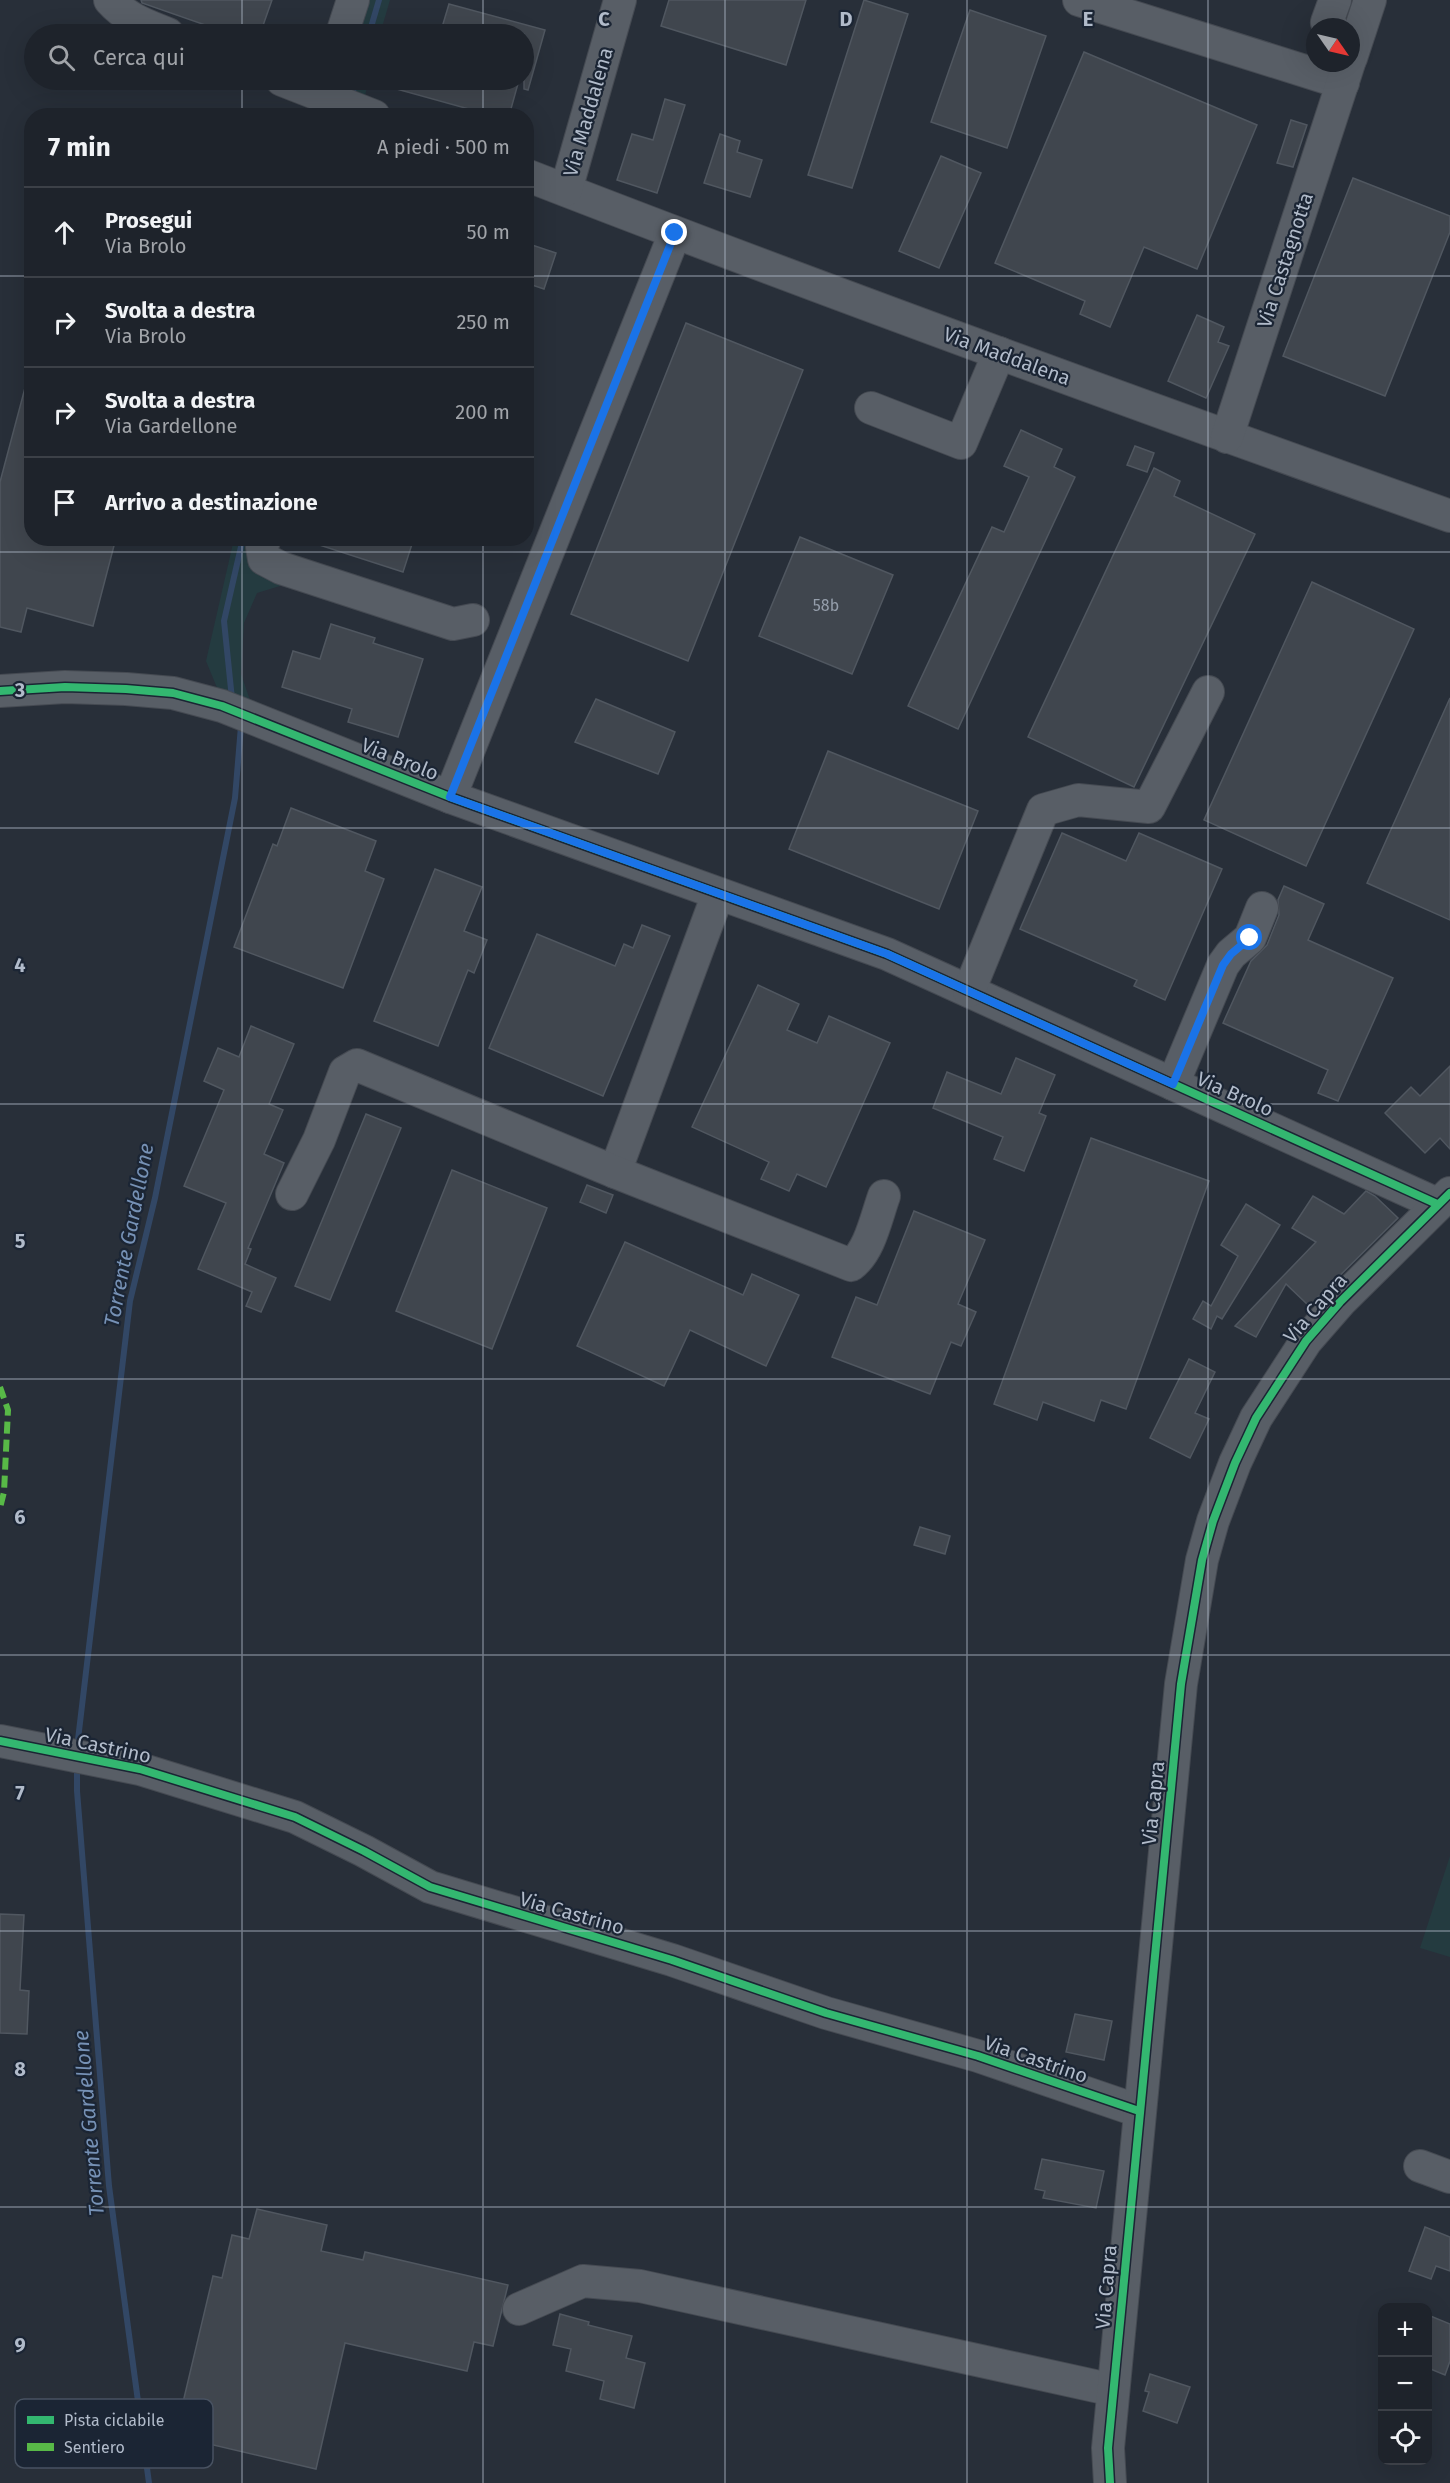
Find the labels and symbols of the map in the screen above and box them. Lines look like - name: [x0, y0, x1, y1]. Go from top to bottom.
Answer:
- text: C: [598, 7, 610, 31]
- text: D: [839, 7, 853, 31]
- text: E: [1083, 7, 1093, 31]
- north arrow: [1306, 18, 1360, 72]
- street label: Via Maddalena: [558, 45, 618, 179]
- street label: Via Castagnotta: [1252, 189, 1318, 331]
- route end: [661, 219, 687, 245]
- street label: Via Maddalena: [940, 322, 1074, 390]
- house number: 58b: [813, 596, 839, 615]
- text: 3: [14, 678, 25, 702]
- street label: Via Brolo: [358, 733, 442, 785]
- route start: [1236, 924, 1262, 950]
- text: 4: [14, 953, 26, 977]
- street label: Via Brolo: [1193, 1066, 1277, 1122]
- water label: Torrente Gardellone: [98, 1141, 160, 1329]
- text: 5: [15, 1229, 26, 1253]
- street label: Via Capra: [1278, 1268, 1352, 1348]
- text: 6: [14, 1505, 26, 1529]
- street label: Via Castrino: [43, 1722, 153, 1768]
- street label: Via Capra: [1137, 1760, 1169, 1846]
- text: 7: [15, 1781, 25, 1805]
- street label: Via Castrino: [517, 1887, 627, 1939]
- water label: Torrente Gardellone: [68, 2029, 110, 2217]
- street label: Via Castrino: [981, 2030, 1091, 2088]
- text: 8: [14, 2057, 26, 2081]
- street label: Via Capra: [1090, 2244, 1122, 2330]
- text: 9: [14, 2333, 26, 2357]
- legend: [15, 2399, 213, 2468]
- text: Pista ciclabile: [64, 2411, 164, 2430]
- text: Sentiero: [64, 2438, 125, 2457]

